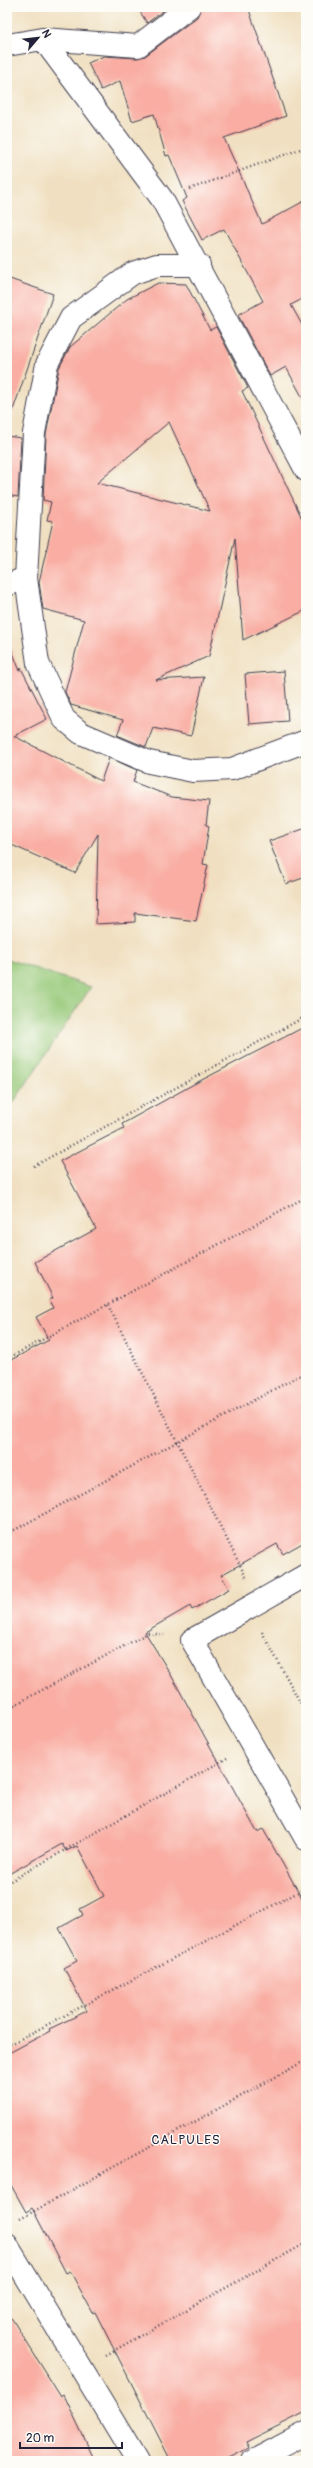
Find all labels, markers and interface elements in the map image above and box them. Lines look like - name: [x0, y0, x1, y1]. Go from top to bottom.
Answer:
- north arrow: [18, 18, 58, 58]
- text: N: [39, 27, 54, 40]
- district label: CALPULES: [151, 2132, 221, 2148]
- scale bar: [20, 2424, 122, 2450]
- text: 20 m: [26, 2431, 55, 2446]

